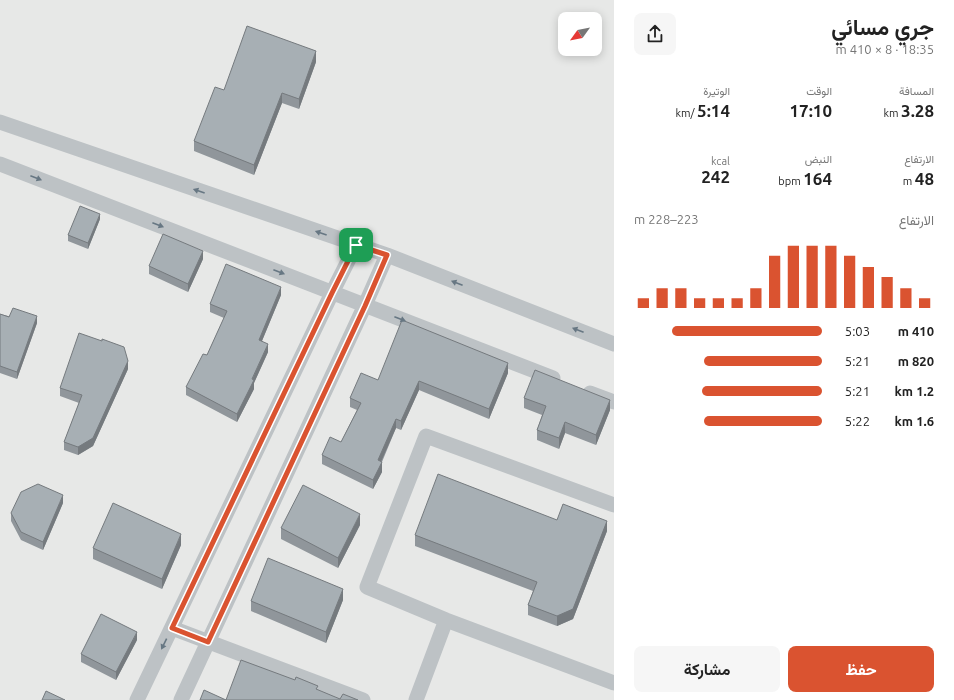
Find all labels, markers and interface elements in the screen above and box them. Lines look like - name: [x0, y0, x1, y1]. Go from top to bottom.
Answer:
- north arrow: [558, 12, 602, 56]
- map controls: [558, 12, 602, 56]
- button: share: [634, 13, 676, 55]
- text: جري مسائي: [831, 14, 934, 39]
- text: 18:35 · 8 × 410 m: [835, 42, 934, 56]
- text: الوتيرة: [703, 85, 730, 97]
- text: الوقت: [806, 85, 832, 97]
- text: المسافة: [899, 85, 934, 97]
- text: 5:14: [697, 101, 730, 120]
- text: 17:10: [789, 101, 832, 120]
- text: 3.28: [901, 101, 934, 120]
- text: /km: [675, 107, 697, 119]
- text: km: [883, 107, 901, 119]
- text: النبض: [805, 153, 832, 165]
- text: الارتفاع: [904, 153, 934, 165]
- text: kcal: [711, 155, 730, 167]
- text: 242: [701, 167, 730, 186]
- text: 164: [803, 169, 832, 188]
- text: 48: [915, 169, 934, 188]
- text: bpm: [778, 175, 803, 187]
- text: m: [903, 175, 915, 187]
- one-way arrow: [31, 176, 43, 182]
- one-way arrow: [192, 187, 204, 193]
- text: 223–228 m: [634, 212, 699, 226]
- text: الارتفاع: [899, 213, 934, 227]
- one-way arrow: [152, 223, 164, 229]
- pin: [339, 228, 373, 262]
- one-way arrow: [315, 230, 327, 236]
- icon: arrive: [345, 234, 367, 256]
- one-way arrow: [273, 270, 285, 276]
- one-way arrow: [450, 279, 462, 285]
- one-way arrow: [395, 317, 407, 323]
- text: 5:03: [845, 324, 870, 338]
- text: 410 m: [898, 324, 934, 338]
- one-way arrow: [571, 326, 583, 332]
- text: 5:21: [845, 354, 870, 368]
- text: 820 m: [898, 354, 934, 368]
- text: 5:21: [845, 384, 870, 398]
- text: 1.2 km: [895, 384, 934, 398]
- text: 5:22: [845, 414, 870, 428]
- text: 1.6 km: [895, 414, 934, 428]
- one-way arrow: [161, 638, 167, 649]
- button: مشاركة: [634, 646, 780, 692]
- button: حفظ: [788, 646, 934, 692]

